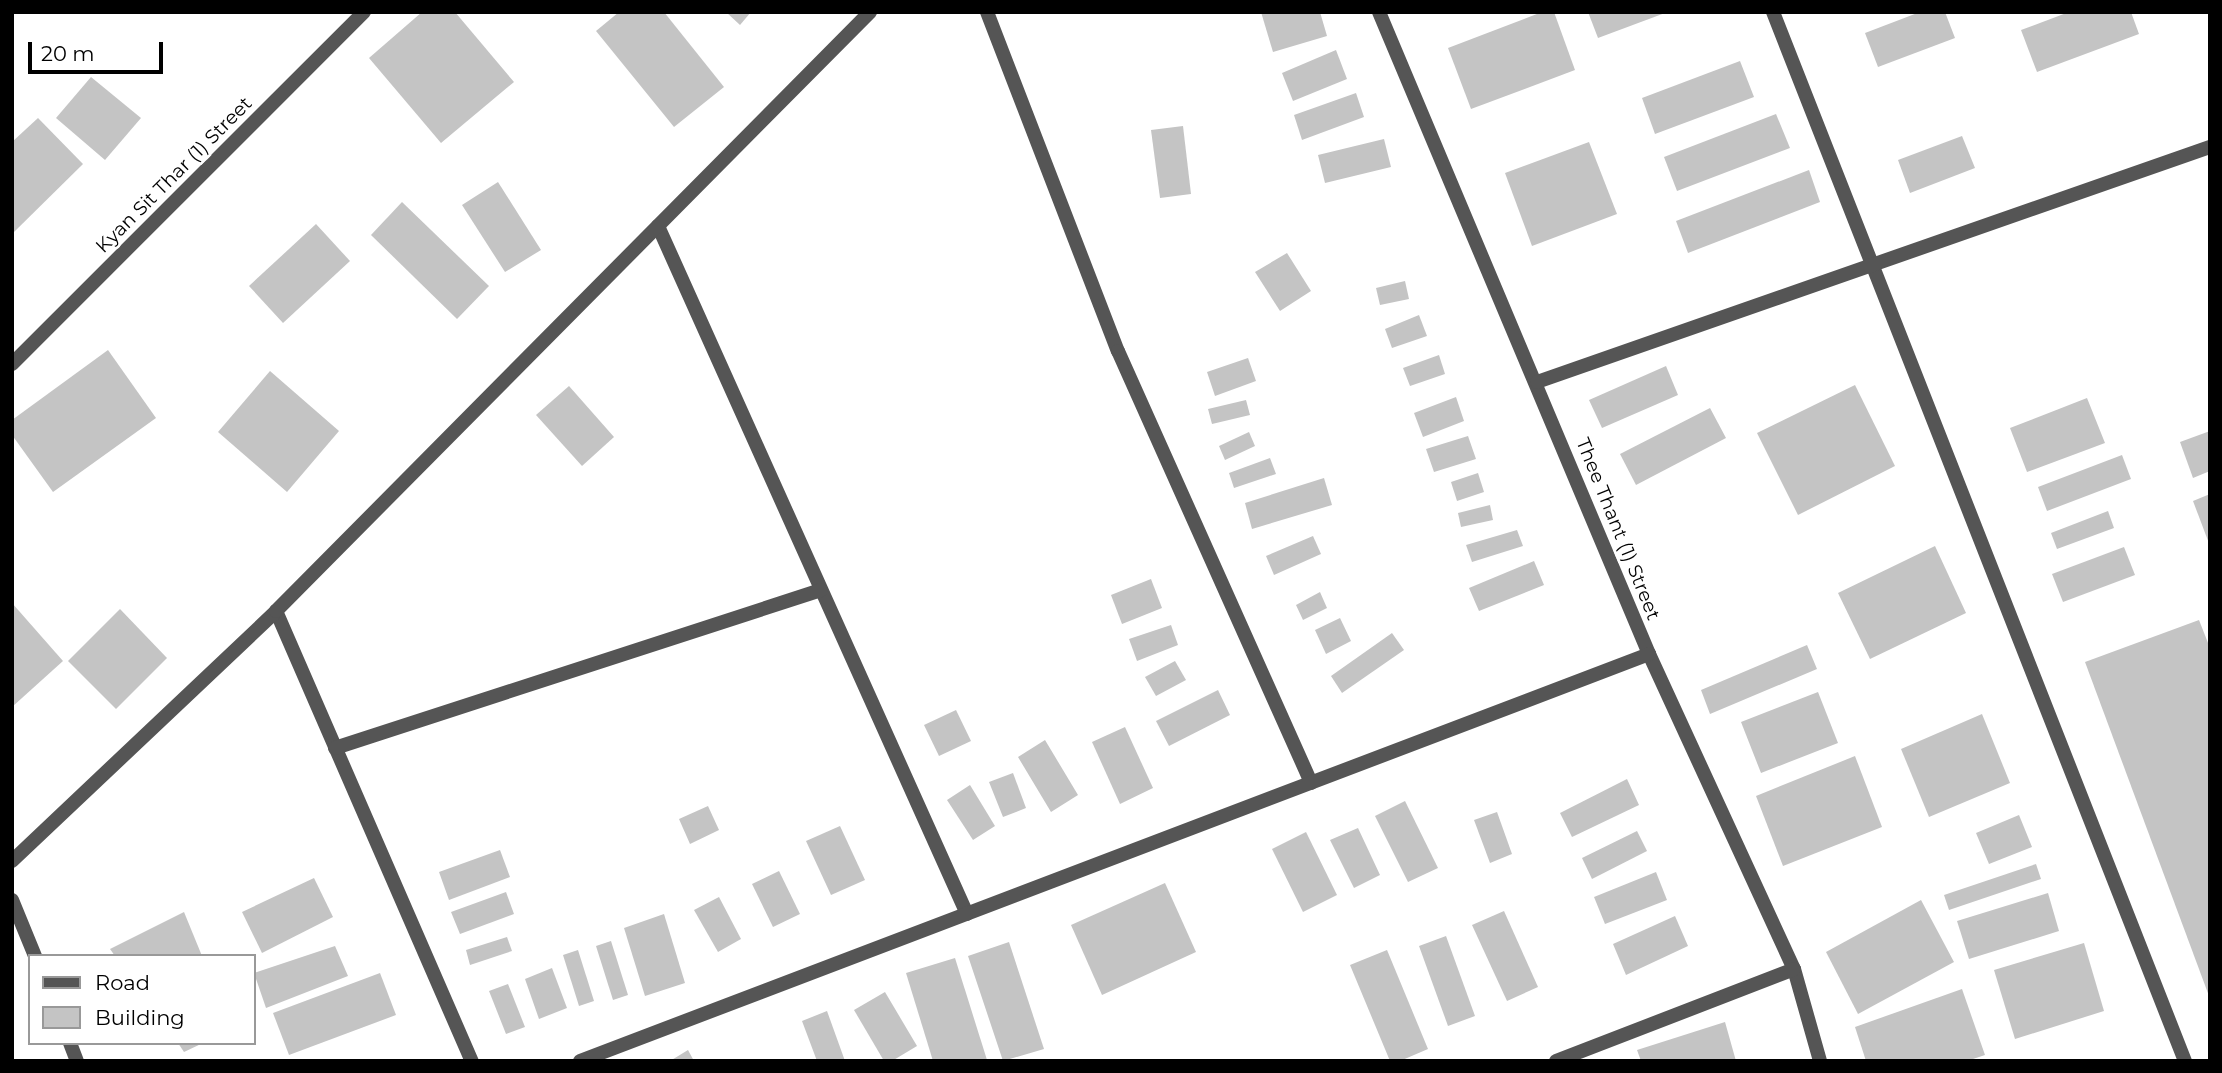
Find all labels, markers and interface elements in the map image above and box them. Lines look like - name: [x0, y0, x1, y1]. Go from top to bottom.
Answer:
- scale bar: [32, 28, 166, 72]
- text: 20 m: [41, 41, 95, 66]
- street label: Kyan Sit Thar (1) Street: [91, 92, 257, 258]
- street label: Thee Thant (1) Street: [1571, 435, 1665, 623]
- legend: [28, 954, 256, 1045]
- text: Road: [95, 970, 150, 995]
- text: Building: [95, 1005, 185, 1030]

